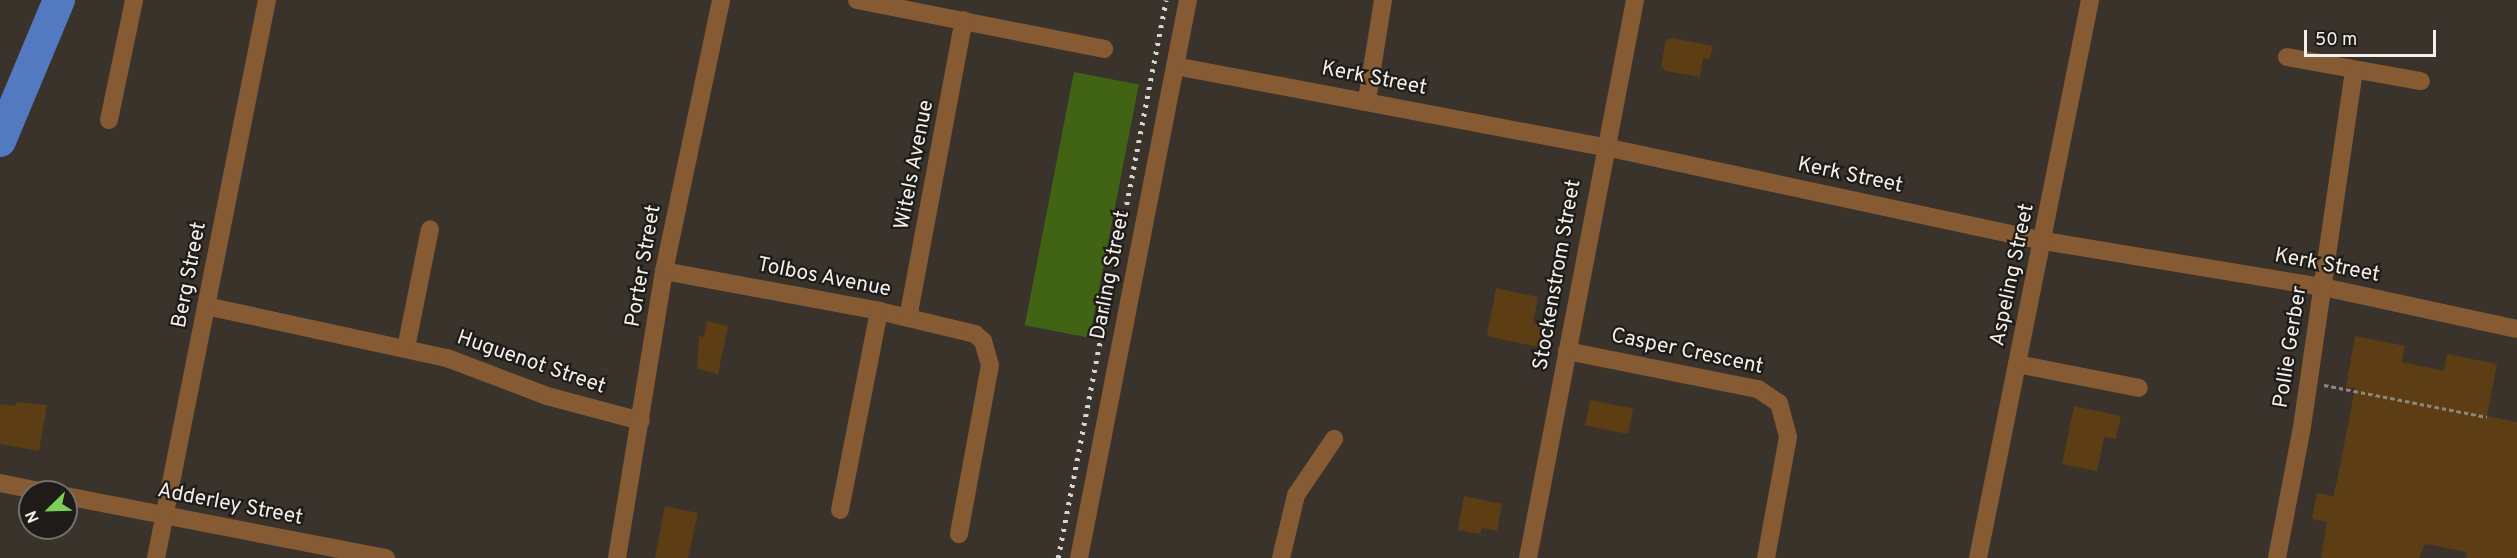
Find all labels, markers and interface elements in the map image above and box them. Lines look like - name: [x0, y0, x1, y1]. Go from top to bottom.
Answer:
- scale bar: [2307, 18, 2439, 56]
- text: 50 m: [2315, 29, 2357, 52]
- street label: Kerk Street: [1319, 56, 1429, 102]
- street label: Witels Avenue: [890, 98, 940, 232]
- street label: Kerk Street: [1795, 153, 1905, 199]
- street label: Stockenstrom Street: [1529, 178, 1587, 372]
- street label: Aspeling Street: [1986, 201, 2040, 349]
- street label: Porter Street: [621, 203, 667, 329]
- street label: Darling Street: [1086, 208, 1136, 342]
- street label: Berg Street: [167, 220, 213, 330]
- street label: Kerk Street: [2272, 243, 2382, 289]
- street label: Tolbos Avenue: [755, 253, 893, 303]
- street label: Pollie Gerber: [2269, 284, 2313, 410]
- street label: Casper Crescent: [1609, 324, 1765, 380]
- street label: Huguenot Street: [453, 326, 609, 400]
- street label: Adderley Street: [155, 479, 305, 531]
- north arrow: [18, 480, 78, 540]
- text: N: [22, 507, 45, 525]

